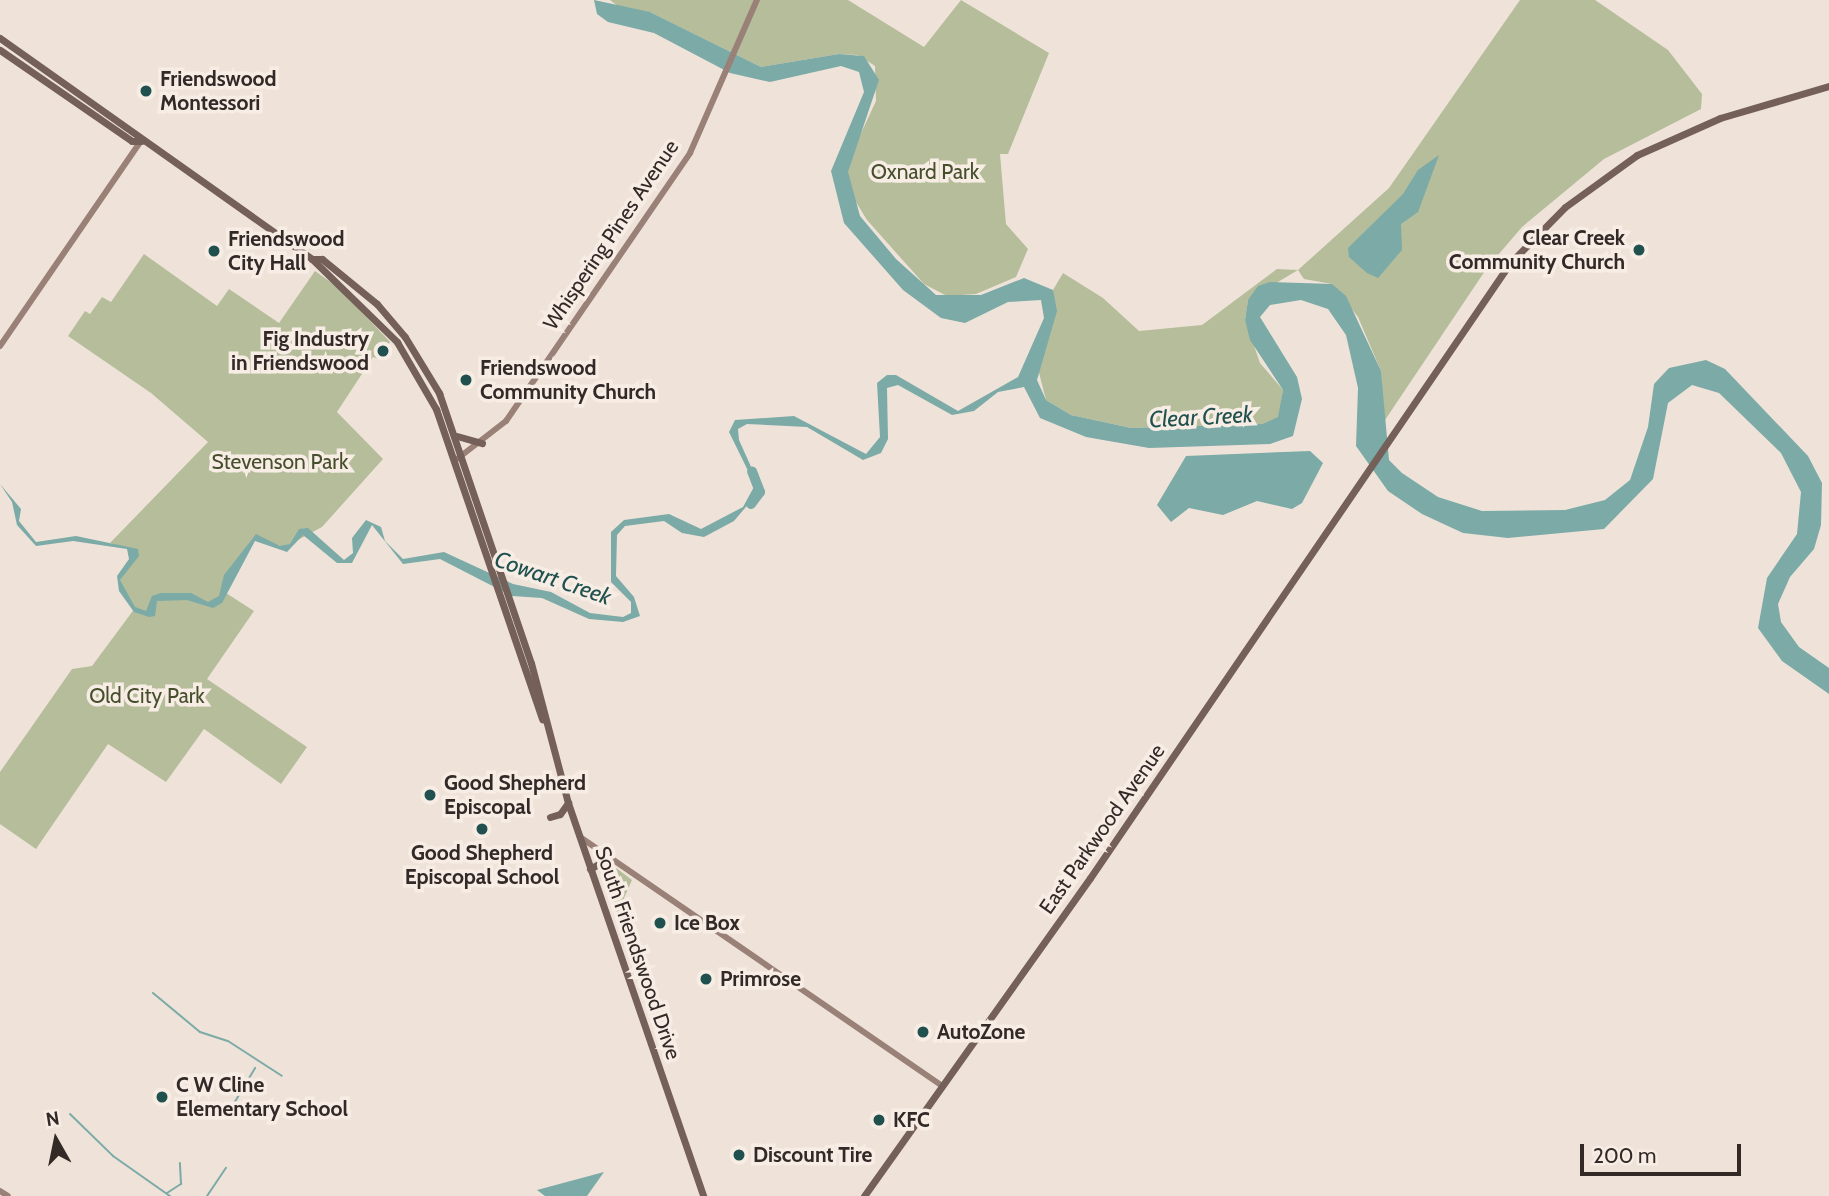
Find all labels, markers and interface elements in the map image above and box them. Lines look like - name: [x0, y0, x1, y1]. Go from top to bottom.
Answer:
- place label: Friendswood Montessori: [160, 66, 277, 116]
- marker: Friendswood Montessori: [138, 83, 154, 99]
- street label: Whispering Pines Avenue: [538, 135, 684, 335]
- park label: Oxnard Park: [871, 159, 979, 185]
- place label: Clear Creek Community Church: [1449, 225, 1625, 275]
- place label: Friendswood City Hall: [228, 226, 345, 276]
- marker: Clear Creek Community Church: [1631, 242, 1647, 258]
- marker: Friendswood City Hall: [206, 243, 222, 259]
- place label: Fig Industry in Friendswood: [231, 326, 369, 376]
- marker: Fig Industry in Friendswood: [375, 343, 391, 359]
- place label: Friendswood Community Church: [480, 355, 656, 405]
- marker: Friendswood Community Church: [458, 372, 474, 388]
- water label: Clear Creek: [1148, 401, 1254, 433]
- park label: Stevenson Park: [212, 449, 348, 475]
- water label: Cowart Creek: [491, 545, 615, 611]
- park label: Old City Park: [89, 683, 205, 709]
- street label: East Parkwood Avenue: [1034, 739, 1170, 919]
- place label: Good Shepherd Episcopal: [444, 770, 586, 820]
- marker: Good Shepherd Episcopal: [422, 787, 438, 803]
- marker: Good Shepherd Episcopal School: [474, 821, 490, 837]
- place label: Good Shepherd Episcopal School: [405, 840, 559, 890]
- street label: South Friendswood Drive: [590, 843, 686, 1063]
- place label: Ice Box: [674, 910, 740, 936]
- marker: Ice Box: [652, 915, 668, 931]
- place label: Primrose: [720, 966, 801, 992]
- marker: Primrose: [698, 971, 714, 987]
- place label: AutoZone: [937, 1019, 1025, 1045]
- marker: AutoZone: [915, 1024, 931, 1040]
- place label: C W Cline Elementary School: [176, 1072, 348, 1122]
- marker: C W Cline Elementary School: [154, 1089, 170, 1105]
- north arrow: [21, 1105, 91, 1175]
- text: N: [44, 1106, 61, 1131]
- place label: KFC: [893, 1107, 930, 1133]
- marker: KFC: [871, 1112, 887, 1128]
- scale bar: [1584, 1130, 1745, 1174]
- place label: Discount Tire: [753, 1142, 872, 1168]
- text: 200 m: [1593, 1143, 1656, 1168]
- marker: Discount Tire: [731, 1147, 747, 1163]

